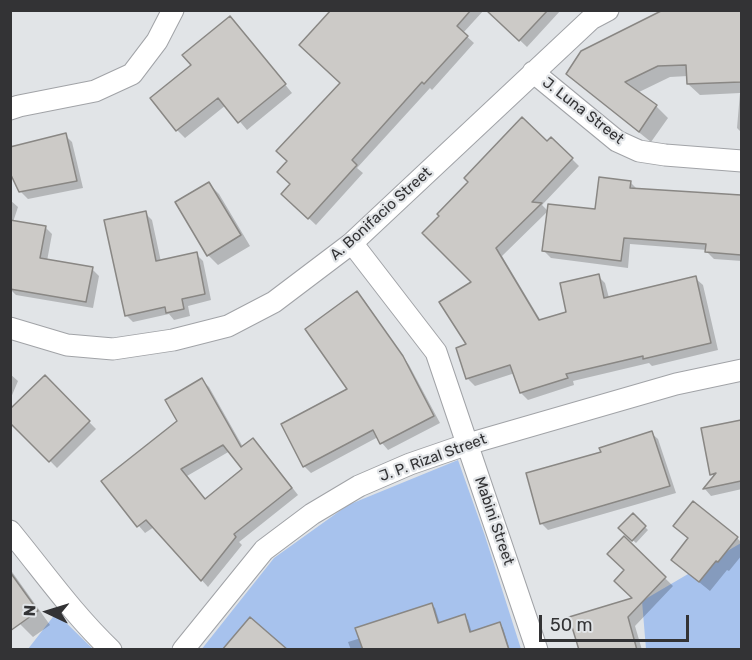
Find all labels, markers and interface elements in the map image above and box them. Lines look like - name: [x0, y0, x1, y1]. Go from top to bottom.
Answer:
- street label: J. Luna Street: [539, 74, 627, 148]
- street label: A. Bonifacio Street: [327, 164, 435, 264]
- street label: J. P. Rizal Street: [377, 430, 489, 486]
- street label: Mabini Street: [470, 474, 518, 568]
- north arrow: [18, 582, 78, 642]
- scale bar: [542, 603, 692, 641]
- text: N: [20, 604, 39, 617]
- text: 50 m: [550, 614, 593, 636]

